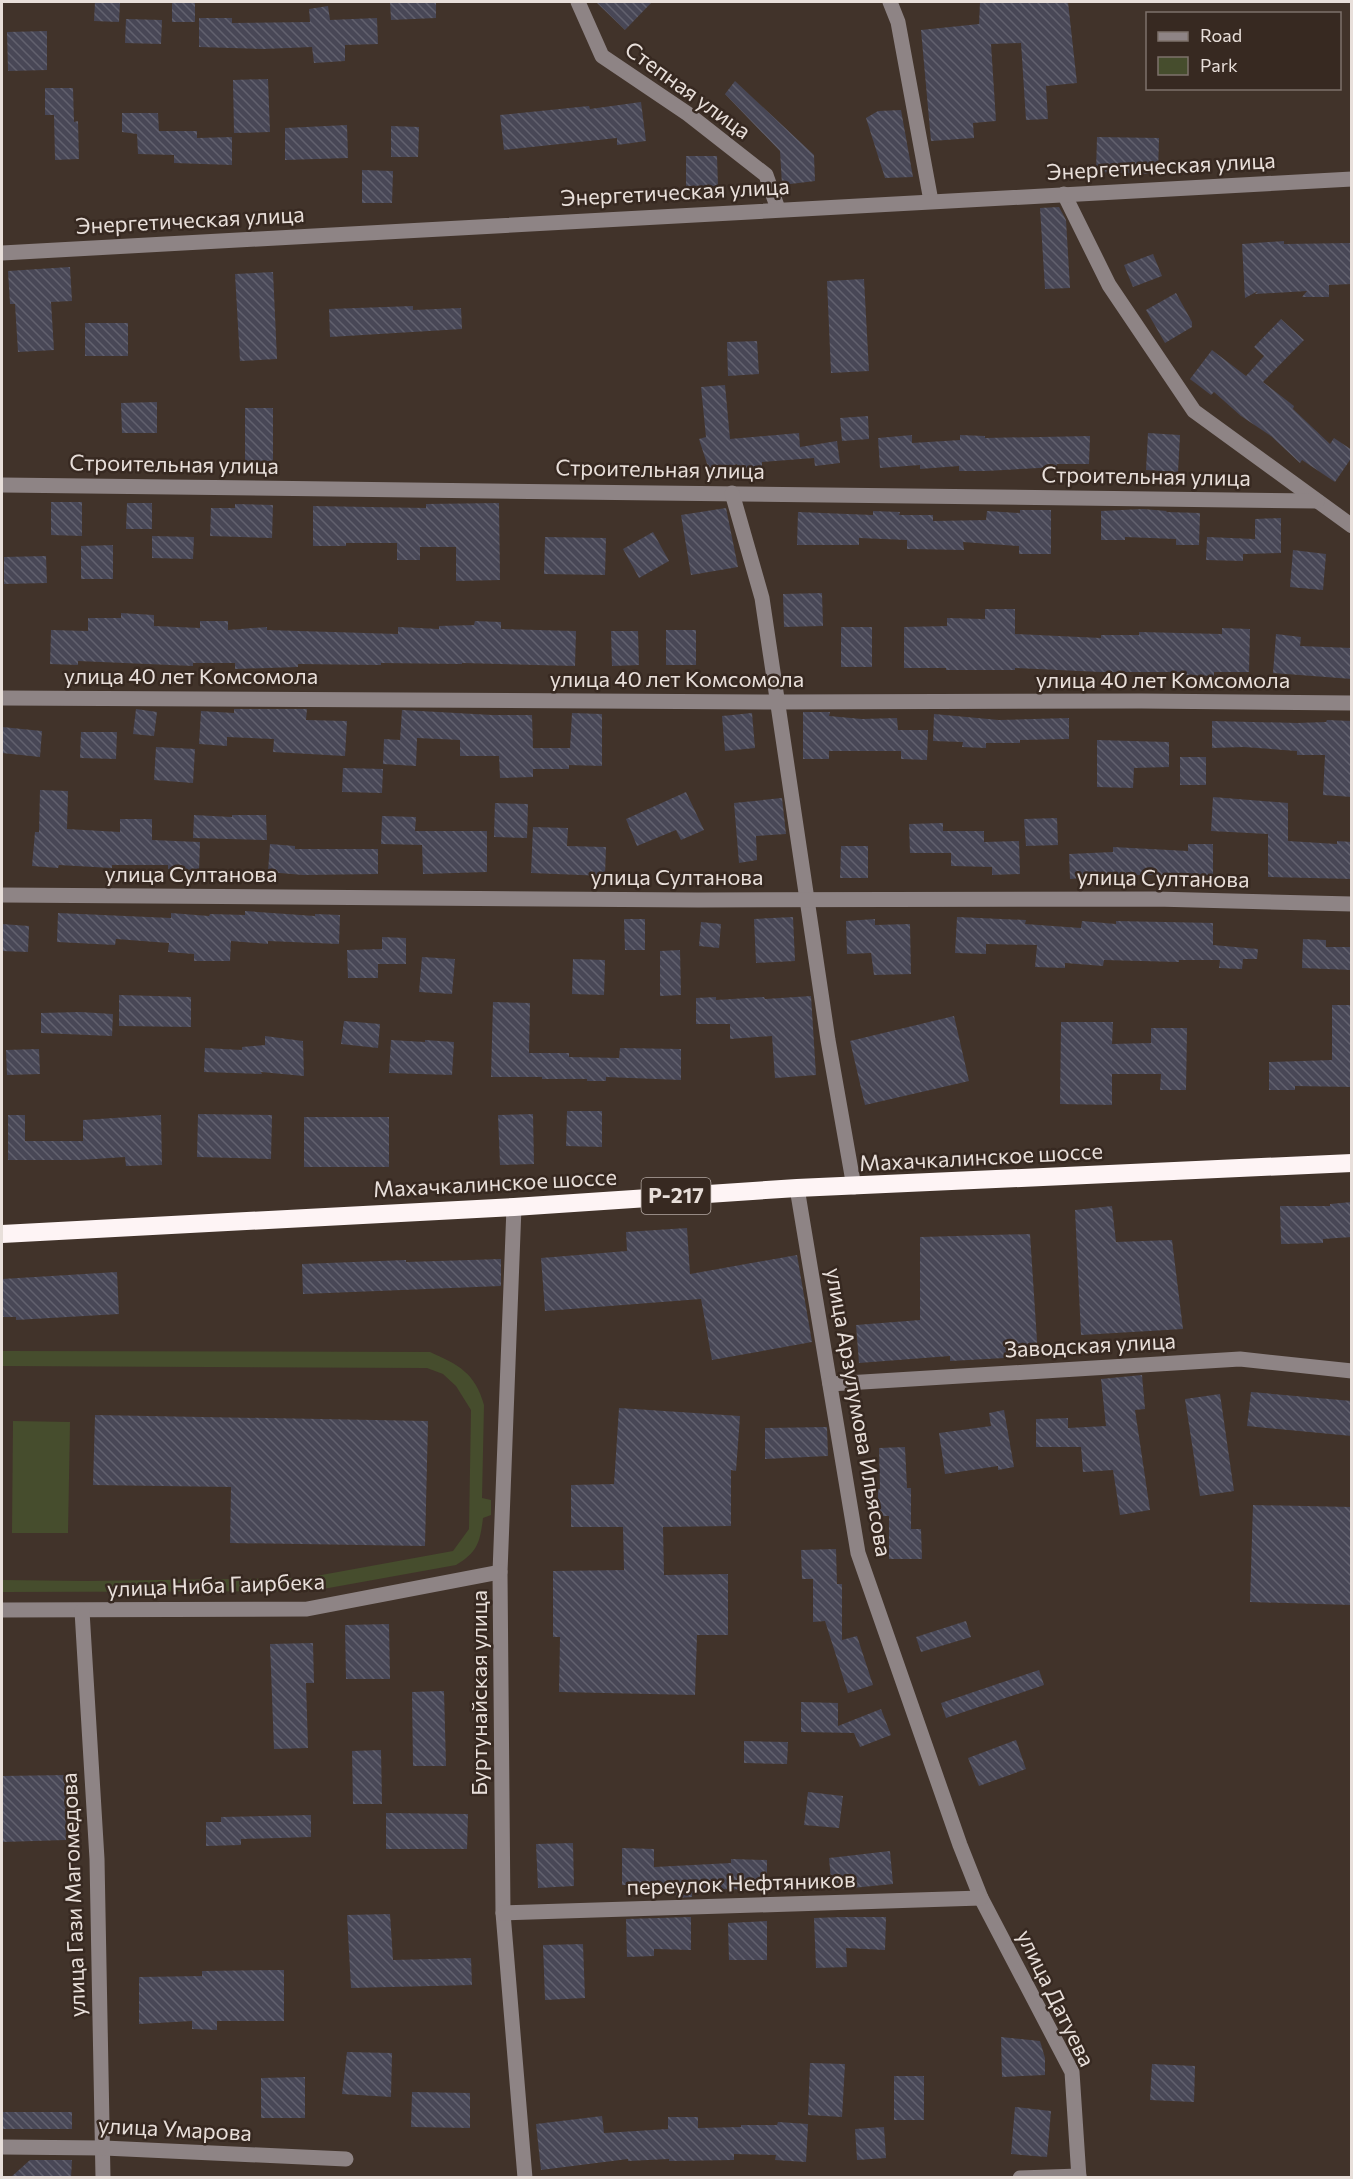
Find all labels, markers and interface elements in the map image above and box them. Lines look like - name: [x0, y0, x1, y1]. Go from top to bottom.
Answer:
- legend: [1146, 12, 1341, 90]
- text: Road: [1200, 24, 1242, 46]
- street label: Степная улица: [620, 35, 756, 144]
- text: Park: [1200, 54, 1238, 76]
- street label: Энергетическая улица: [1046, 146, 1276, 185]
- street label: Энергетическая улица: [560, 172, 790, 211]
- street label: Энергетическая улица: [75, 200, 305, 239]
- street label: Строительная улица: [69, 448, 279, 479]
- street label: Строительная улица: [555, 453, 765, 484]
- street label: Строительная улица: [1041, 460, 1251, 491]
- street label: улица 40 лет Комсомола: [64, 662, 318, 689]
- street label: улица 40 лет Комсомола: [550, 665, 804, 692]
- street label: улица 40 лет Комсомола: [1036, 666, 1290, 693]
- street label: улица Султанова: [105, 860, 277, 887]
- street label: улица Султанова: [1076, 862, 1250, 893]
- street label: улица Султанова: [591, 863, 763, 890]
- street label: Махачкалинское шоссе: [858, 1137, 1103, 1176]
- street label: Махачкалинское шоссе: [372, 1163, 617, 1202]
- road number: Р-217: [642, 1178, 710, 1214]
- street label: улица Арзулумова Ильясова: [821, 1265, 898, 1558]
- street label: Заводская улица: [1004, 1327, 1176, 1362]
- street label: улица Ниба Гаирбека: [107, 1567, 325, 1602]
- street label: Буртунайская улица: [465, 1590, 492, 1796]
- street label: улица Гази Магомедова: [55, 1772, 90, 2018]
- street label: переулок Нефтяников: [626, 1865, 856, 1900]
- street label: улица Датуева: [1012, 1925, 1101, 2071]
- street label: улица Умарова: [97, 2111, 253, 2146]

